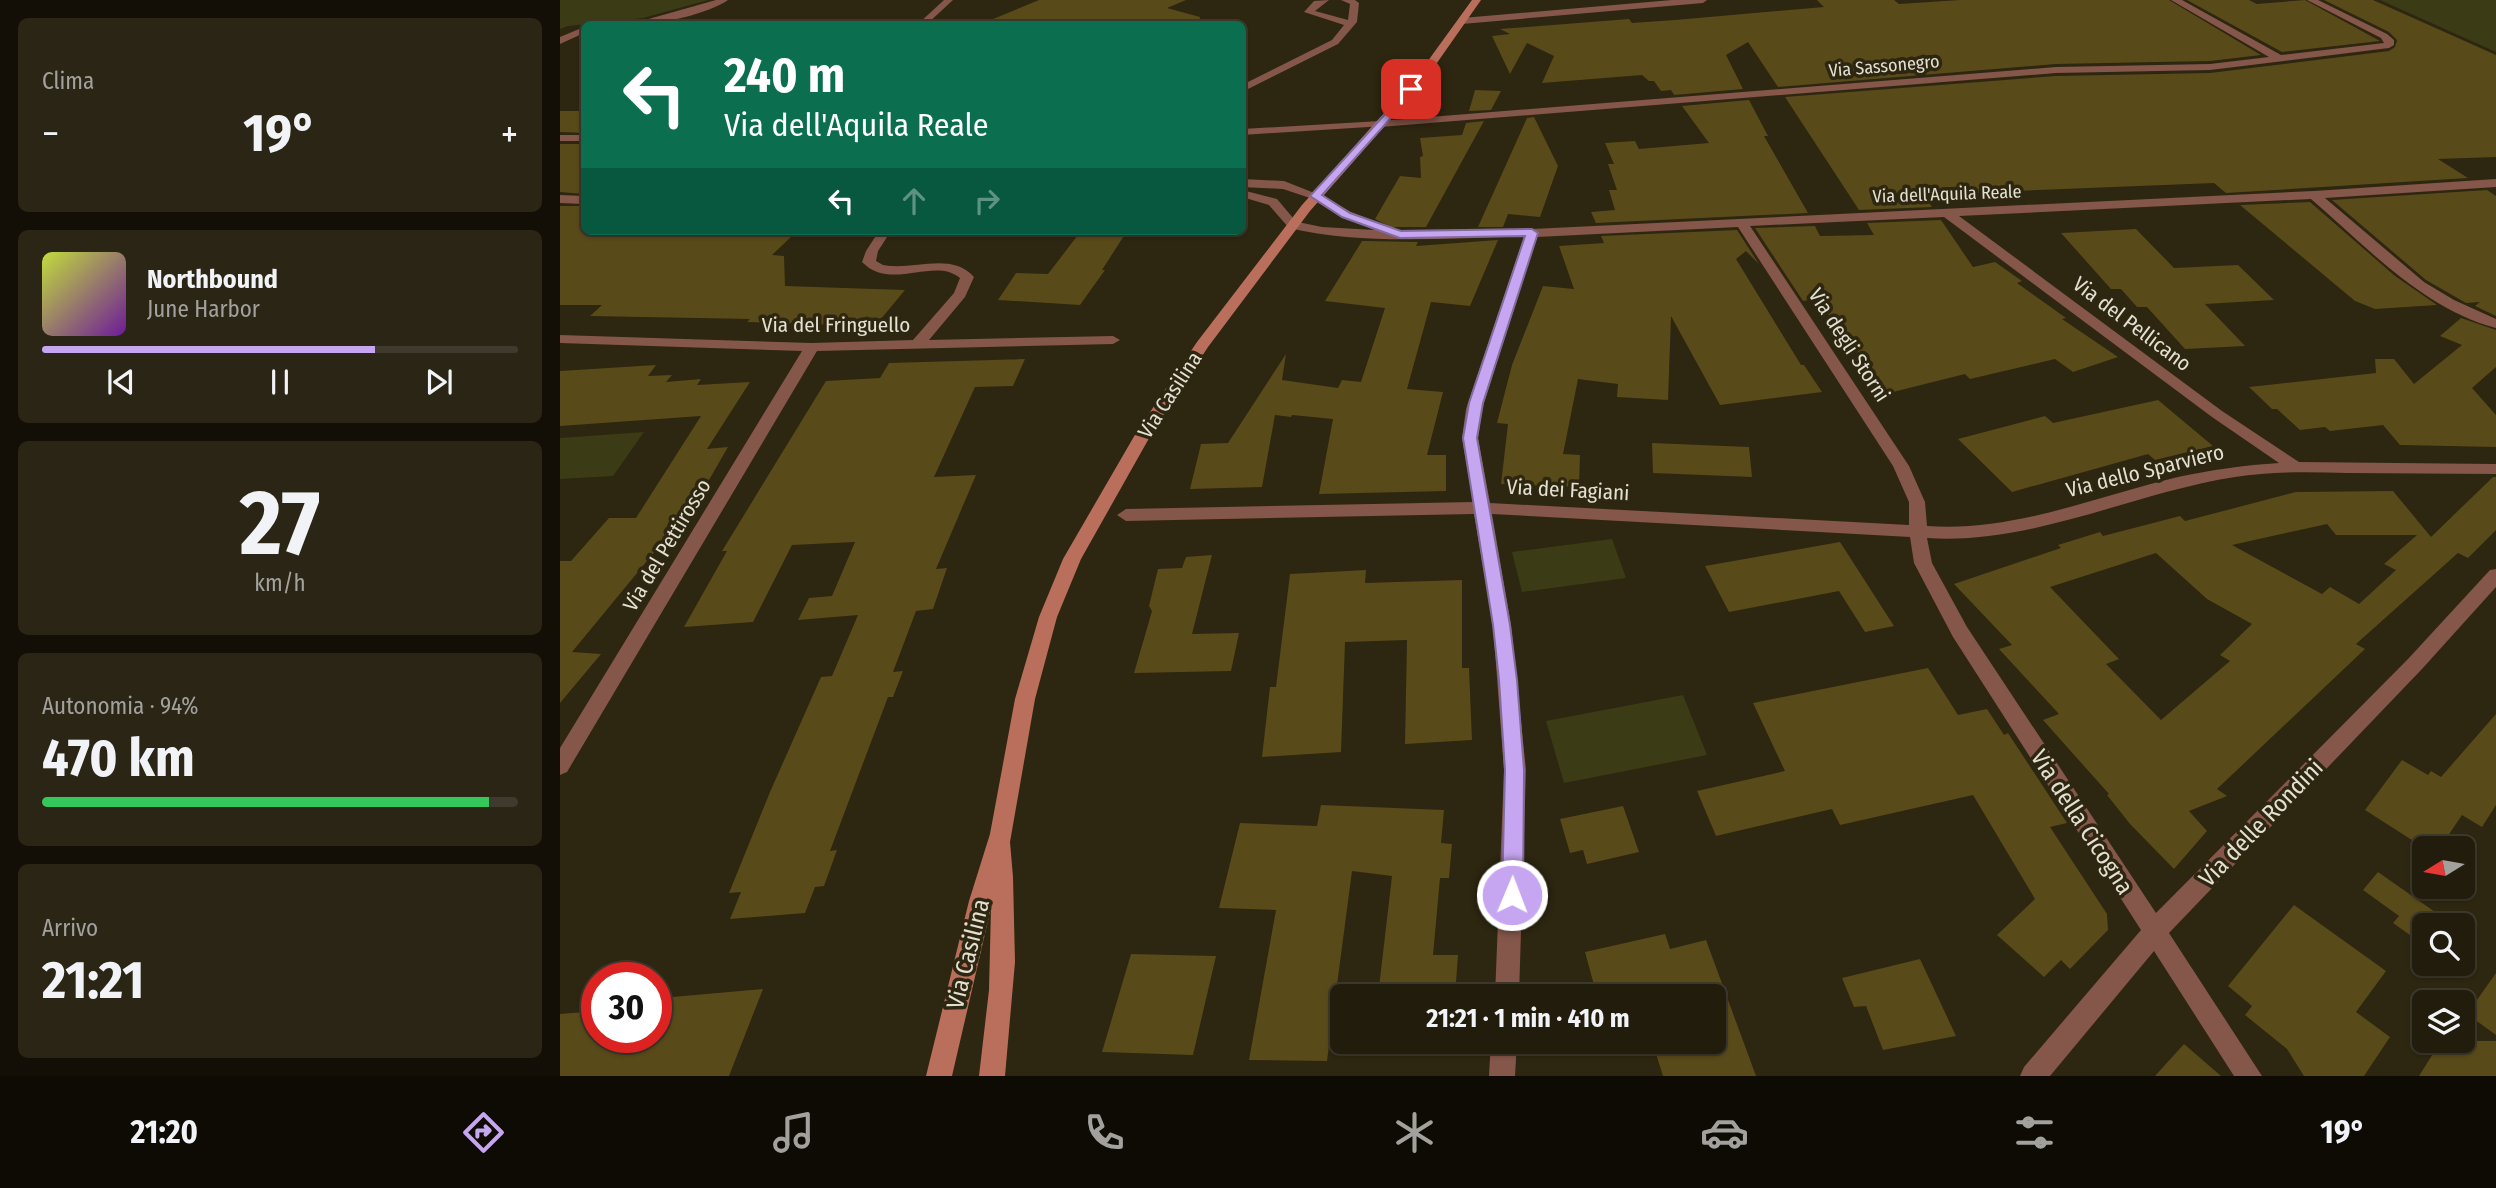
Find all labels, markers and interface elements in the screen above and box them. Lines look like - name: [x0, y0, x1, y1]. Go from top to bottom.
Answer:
- text: 240 m: [724, 46, 845, 105]
- icon: left: [609, 49, 700, 140]
- street label: Via Sassonegro: [1828, 50, 1940, 82]
- pin: [1381, 59, 1441, 119]
- text: Clima: [42, 67, 94, 95]
- icon: arrive: [1392, 70, 1430, 108]
- text: 19°: [243, 102, 317, 165]
- text: Via dell'Aquila Reale: [724, 106, 989, 144]
- text: −: [42, 111, 59, 157]
- text: +: [501, 111, 518, 157]
- street label: Via dell'Aquila Reale: [1872, 180, 2022, 208]
- icon: left: [822, 182, 860, 220]
- icon: ahead: [895, 182, 933, 220]
- icon: right: [968, 182, 1006, 220]
- text: Northbound: [147, 264, 278, 295]
- street label: Via del Pellicano: [2068, 271, 2196, 377]
- street label: Via degli Storni: [1803, 283, 1895, 407]
- text: June Harbor: [147, 295, 260, 323]
- street label: Via del Fringuello: [762, 312, 910, 338]
- street label: Via Casilina: [1132, 347, 1208, 443]
- icon: previous: [102, 363, 140, 401]
- icon: pause: [261, 363, 299, 401]
- icon: next: [420, 363, 458, 401]
- street label: Via dello Sparviero: [2063, 439, 2227, 503]
- text: 27: [240, 469, 320, 578]
- street label: Via del Pettirosso: [617, 474, 717, 616]
- street label: Via dei Fagiani: [1506, 474, 1630, 506]
- text: km/h: [254, 569, 306, 597]
- text: Autonomia · 94%: [42, 692, 198, 720]
- text: 470 km: [42, 727, 195, 790]
- street label: Via della Cicogna: [2025, 744, 2139, 900]
- street label: Via delle Rondini: [2193, 754, 2329, 892]
- north arrow: [2412, 836, 2474, 900]
- map controls: [2412, 836, 2475, 1053]
- position arrow: [1475, 858, 1549, 932]
- street label: Via Casilina: [941, 896, 995, 1012]
- button: search: [2412, 913, 2475, 976]
- text: Arrivo: [42, 914, 98, 942]
- text: 21:21: [42, 949, 144, 1012]
- speed limit sign: 30: [581, 962, 672, 1053]
- button: layers: [2412, 990, 2475, 1053]
- text: 21:21 · 1 min · 410 m: [1426, 1003, 1630, 1034]
- icon: directions: [459, 1108, 508, 1157]
- icon: music: [769, 1108, 818, 1157]
- icon: phone: [1080, 1108, 1129, 1157]
- icon: climate: [1390, 1108, 1439, 1157]
- icon: car: [1700, 1108, 1749, 1157]
- icon: filters: [2010, 1108, 2059, 1157]
- text: 21:20: [131, 1113, 198, 1151]
- text: 19°: [2320, 1113, 2365, 1151]

